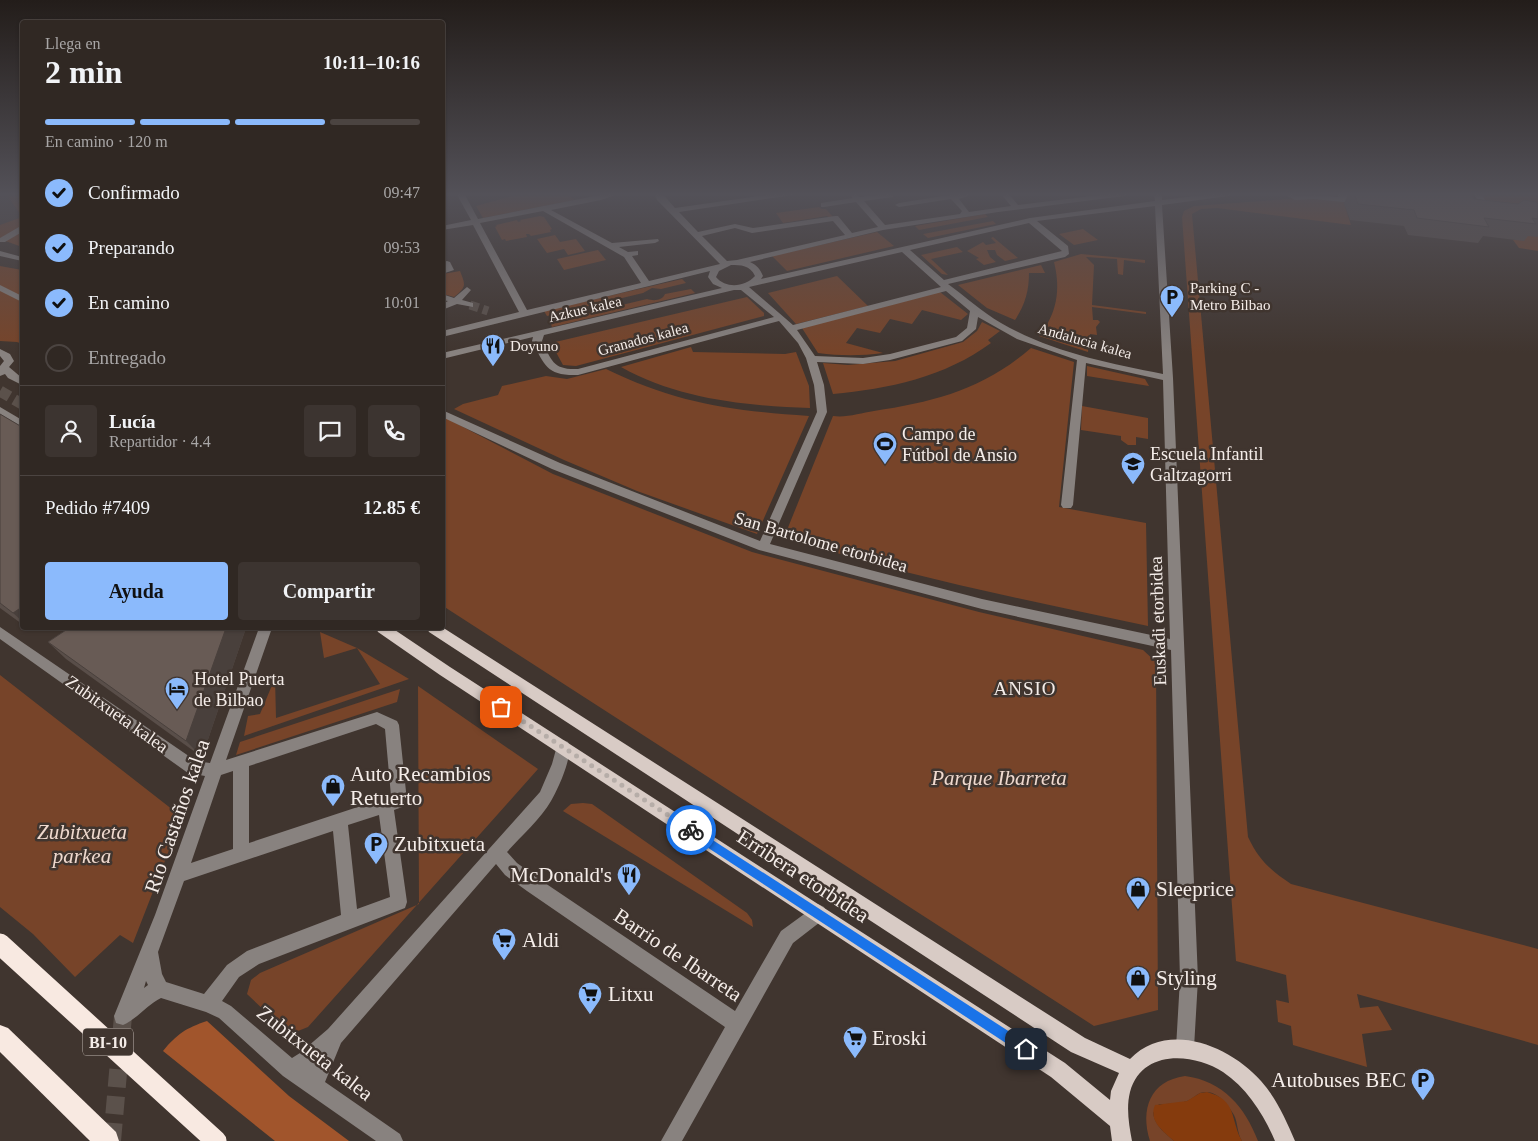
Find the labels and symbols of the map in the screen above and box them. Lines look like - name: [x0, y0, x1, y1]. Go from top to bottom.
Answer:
- place label: Parking C - Metro Bilbao: [1190, 280, 1270, 313]
- parking icon: Parking C - Metro Bilbao: [1159, 284, 1185, 318]
- street label: Azkue kalea: [547, 293, 623, 325]
- street label: Granados kalea: [596, 319, 690, 359]
- street label: Andalucia kalea: [1036, 320, 1134, 362]
- restaurant icon: Doyuno: [480, 333, 506, 367]
- place label: Doyuno: [510, 338, 558, 354]
- place label: Campo de Fútbol de Ansio: [902, 424, 1017, 465]
- sports icon: Campo de Fútbol de Ansio: [872, 431, 898, 465]
- place label: Escuela Infantil Galtzagorri: [1150, 444, 1263, 485]
- school or university icon: Escuela Infantil Galtzagorri: [1120, 451, 1146, 485]
- street label: San Bartolome etorbidea: [732, 508, 910, 576]
- street label: Euskadi etorbidea: [1146, 556, 1170, 686]
- place label: Hotel Puerta de Bilbao: [194, 669, 284, 710]
- street label: Zubitxueta kalea: [62, 671, 172, 757]
- hotel icon: Hotel Puerta de Bilbao: [164, 676, 190, 710]
- district label: ANSIO: [993, 678, 1057, 699]
- pin: [480, 686, 522, 728]
- street label: Rio Castaños kalea: [139, 735, 215, 896]
- place label: Auto Recambios Retuerto: [350, 762, 491, 810]
- park label: Parque Ibarreta: [930, 766, 1067, 790]
- shop icon: Auto Recambios Retuerto: [320, 773, 346, 807]
- courier: [666, 805, 716, 855]
- park label: Zubitxueta parkea: [37, 820, 127, 868]
- street label: Erribera etorbidea: [733, 824, 874, 928]
- parking icon: Zubitxueta: [363, 831, 389, 865]
- place label: Zubitxueta: [394, 832, 486, 856]
- restaurant icon: McDonald's: [616, 862, 642, 896]
- place label: McDonald's: [510, 863, 612, 887]
- shop icon: Sleeprice: [1125, 876, 1151, 910]
- place label: Sleeprice: [1156, 877, 1234, 901]
- street label: Barrio de Ibarreta: [609, 903, 747, 1007]
- supermarket icon: Aldi: [491, 927, 517, 961]
- place label: Aldi: [522, 928, 560, 952]
- shop icon: Styling: [1125, 965, 1151, 999]
- place label: Styling: [1156, 966, 1217, 990]
- supermarket icon: Litxu: [577, 981, 603, 1015]
- place label: Litxu: [608, 982, 654, 1006]
- street label: Zubitxueta kalea: [252, 1000, 378, 1106]
- supermarket icon: Eroski: [842, 1025, 868, 1059]
- place label: Eroski: [872, 1026, 927, 1050]
- road number: BI-10: [83, 1028, 133, 1056]
- pin: [1005, 1028, 1047, 1070]
- parking icon: Autobuses BEC: [1410, 1067, 1436, 1101]
- place label: Autobuses BEC: [1271, 1068, 1406, 1092]

